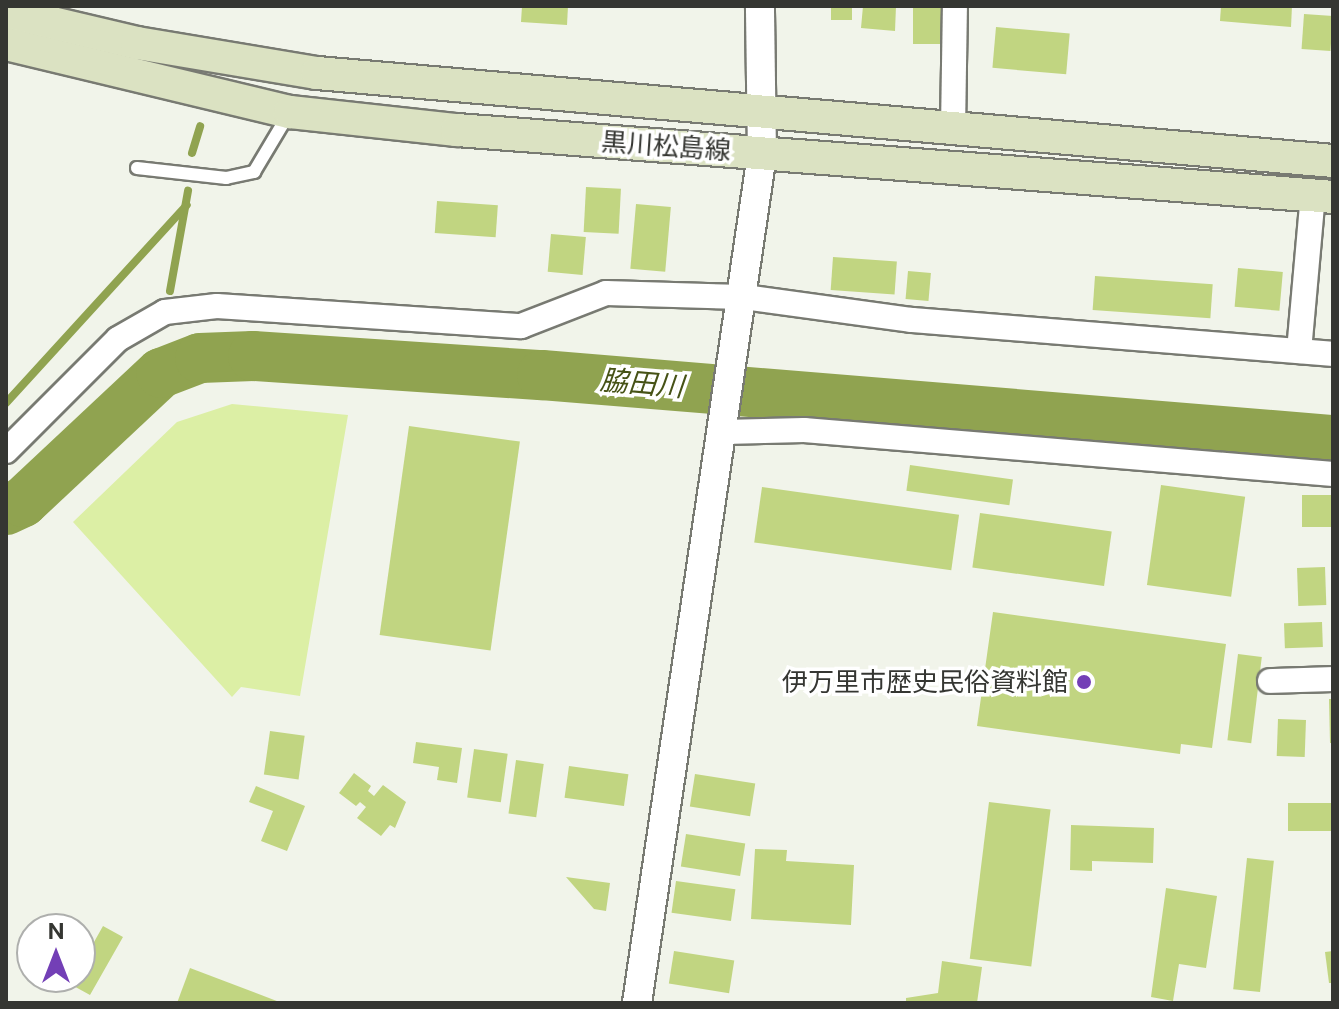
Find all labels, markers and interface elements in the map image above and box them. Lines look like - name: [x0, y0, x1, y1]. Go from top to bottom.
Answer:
- street label: 黒川松島線: [600, 126, 732, 166]
- water label: 脇田川: [599, 363, 685, 403]
- place label: 伊万里市歴史民俗資料館: [782, 666, 1068, 698]
- marker: 伊万里市歴史民俗資料館: [1075, 673, 1093, 691]
- north arrow: [16, 913, 96, 993]
- text: N: [47, 918, 65, 944]

